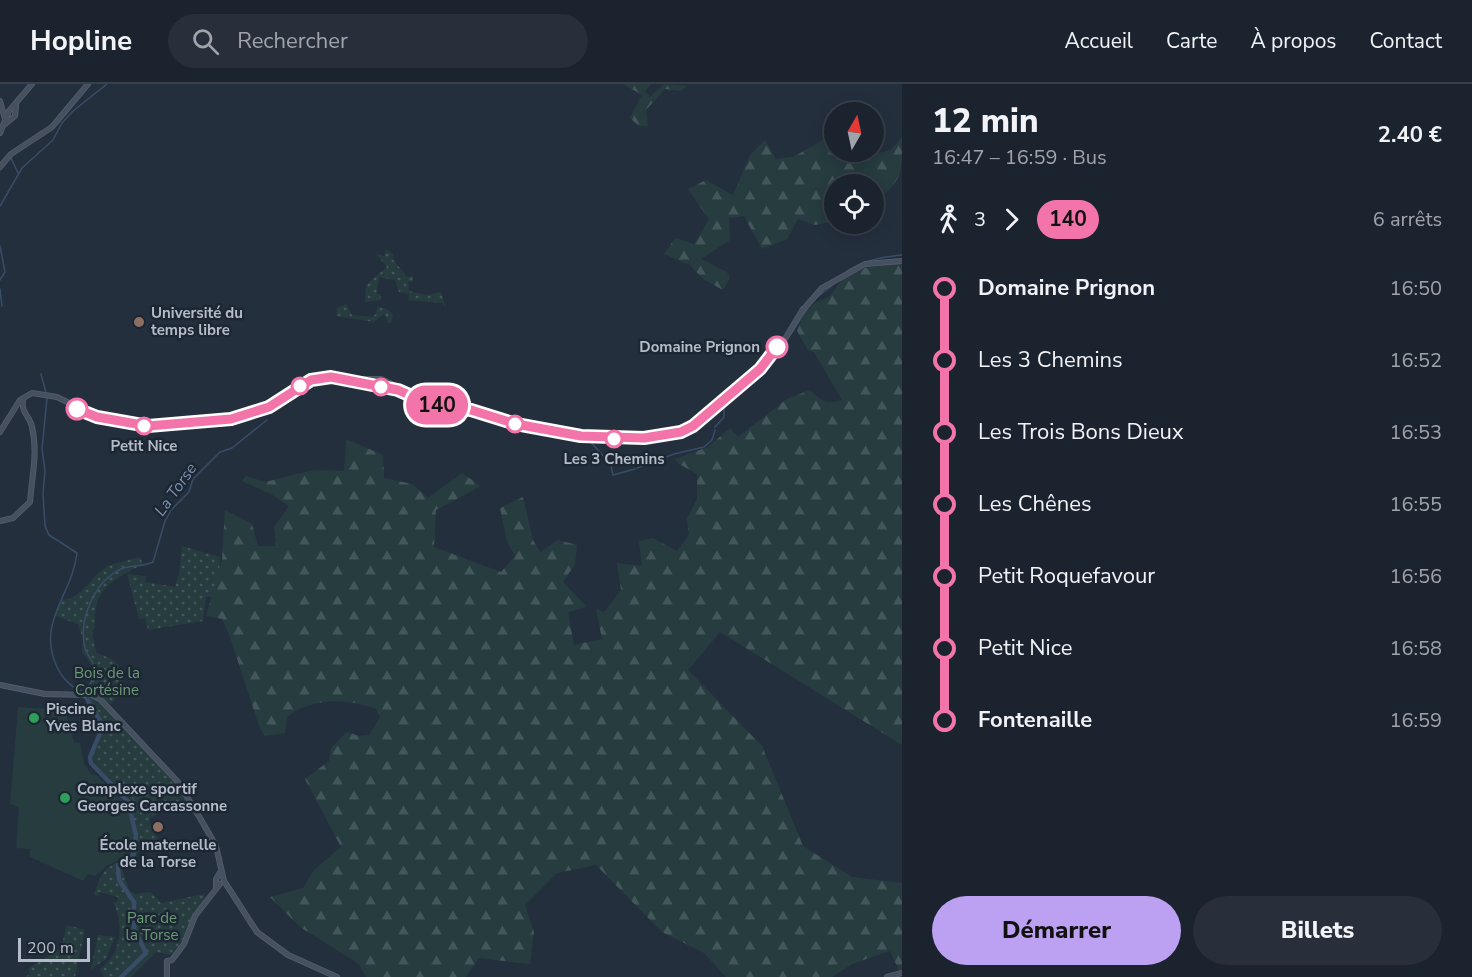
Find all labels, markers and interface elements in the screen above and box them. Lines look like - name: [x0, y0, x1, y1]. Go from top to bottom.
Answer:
- search box: [168, 14, 588, 68]
- text: Hopline: [30, 22, 132, 60]
- icon: search: [189, 25, 222, 58]
- text: Rechercher: [237, 26, 348, 56]
- text: Accueil: [1064, 27, 1133, 55]
- text: Carte: [1166, 27, 1217, 55]
- text: À propos: [1250, 27, 1336, 55]
- text: Contact: [1369, 27, 1442, 55]
- text: 12 min: [932, 99, 1039, 144]
- north arrow: [824, 102, 884, 162]
- map controls: [824, 102, 884, 234]
- text: 2.40 €: [1378, 120, 1442, 150]
- text: 16:47 – 16:59 · Bus: [932, 144, 1107, 171]
- button: locate: [824, 174, 884, 234]
- icon: walk: [932, 203, 965, 236]
- icon: forward: [995, 203, 1028, 236]
- text: 140: [1049, 205, 1087, 233]
- text: 3: [974, 206, 986, 233]
- text: 6 arrêts: [1373, 206, 1442, 233]
- text: Domaine Prignon: [978, 273, 1155, 303]
- text: 16:50: [1389, 275, 1442, 302]
- place label: Université du temps libre: [151, 303, 243, 340]
- marker: Université du temps libre: [132, 315, 146, 329]
- marker: Domaine Prignon: [766, 336, 788, 358]
- place label: Domaine Prignon: [639, 337, 760, 357]
- text: Les 3 Chemins: [978, 345, 1123, 375]
- text: 16:52: [1389, 347, 1442, 374]
- unlabelled marker: [291, 377, 309, 395]
- unlabelled marker: [372, 378, 390, 396]
- line badge: 140: [402, 386, 472, 424]
- text: 140: [418, 391, 456, 419]
- unlabelled marker: [66, 398, 88, 420]
- unlabelled marker: [506, 415, 524, 433]
- marker: Petit Nice: [135, 417, 153, 435]
- text: Les Trois Bons Dieux: [978, 417, 1184, 447]
- text: 16:53: [1389, 419, 1442, 446]
- marker: Les 3 Chemins: [605, 430, 623, 448]
- place label: Petit Nice: [110, 436, 178, 456]
- place label: Les 3 Chemins: [563, 449, 665, 469]
- water label: La Torse: [149, 458, 202, 521]
- text: Les Chênes: [978, 489, 1092, 519]
- text: 16:55: [1389, 491, 1442, 518]
- text: Petit Roquefavour: [978, 561, 1155, 591]
- text: 16:56: [1389, 563, 1442, 590]
- text: Petit Nice: [978, 633, 1072, 663]
- text: 16:58: [1389, 635, 1442, 662]
- park label: Bois de la Cortésine: [74, 663, 140, 700]
- place label: Piscine Yves Blanc: [45, 699, 121, 736]
- text: Fontenaille: [978, 705, 1092, 735]
- text: 16:59: [1389, 707, 1442, 734]
- marker: Piscine Yves Blanc: [27, 711, 41, 725]
- place label: Complexe sportif Georges Carcassonne: [77, 779, 227, 816]
- marker: Complexe sportif Georges Carcassonne: [58, 791, 72, 805]
- marker: École maternelle de la Torse: [151, 820, 165, 834]
- place label: École maternelle de la Torse: [100, 835, 216, 872]
- button: Démarrer: [932, 896, 1181, 965]
- button: Billets: [1193, 896, 1442, 965]
- park label: Parc de la Torse: [126, 908, 178, 945]
- scale bar: [18, 935, 90, 962]
- text: 200 m: [27, 937, 74, 959]

